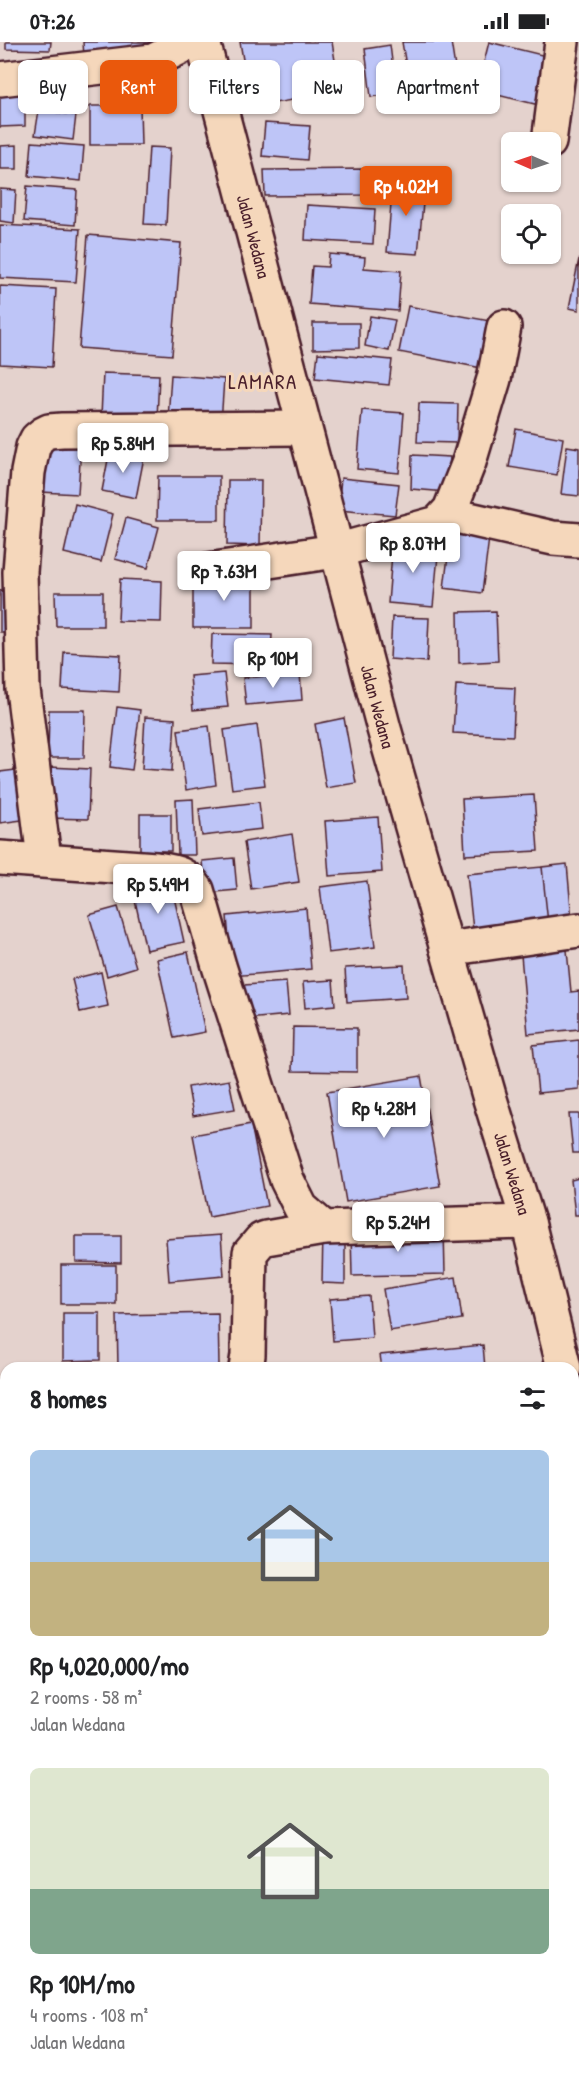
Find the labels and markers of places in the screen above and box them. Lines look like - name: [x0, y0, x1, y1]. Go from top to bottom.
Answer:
- pin: Rp 4.02M: [344, 166, 468, 217]
- pin: Rp 5.84M: [61, 423, 185, 474]
- pin: Rp 8.07M: [351, 523, 475, 574]
- pin: Rp 7.63M: [162, 551, 286, 602]
- pin: Rp 10M: [224, 638, 322, 689]
- pin: Rp 5.49M: [96, 864, 220, 915]
- pin: Rp 4.28M: [322, 1088, 446, 1139]
- pin: Rp 5.24M: [336, 1202, 460, 1253]

